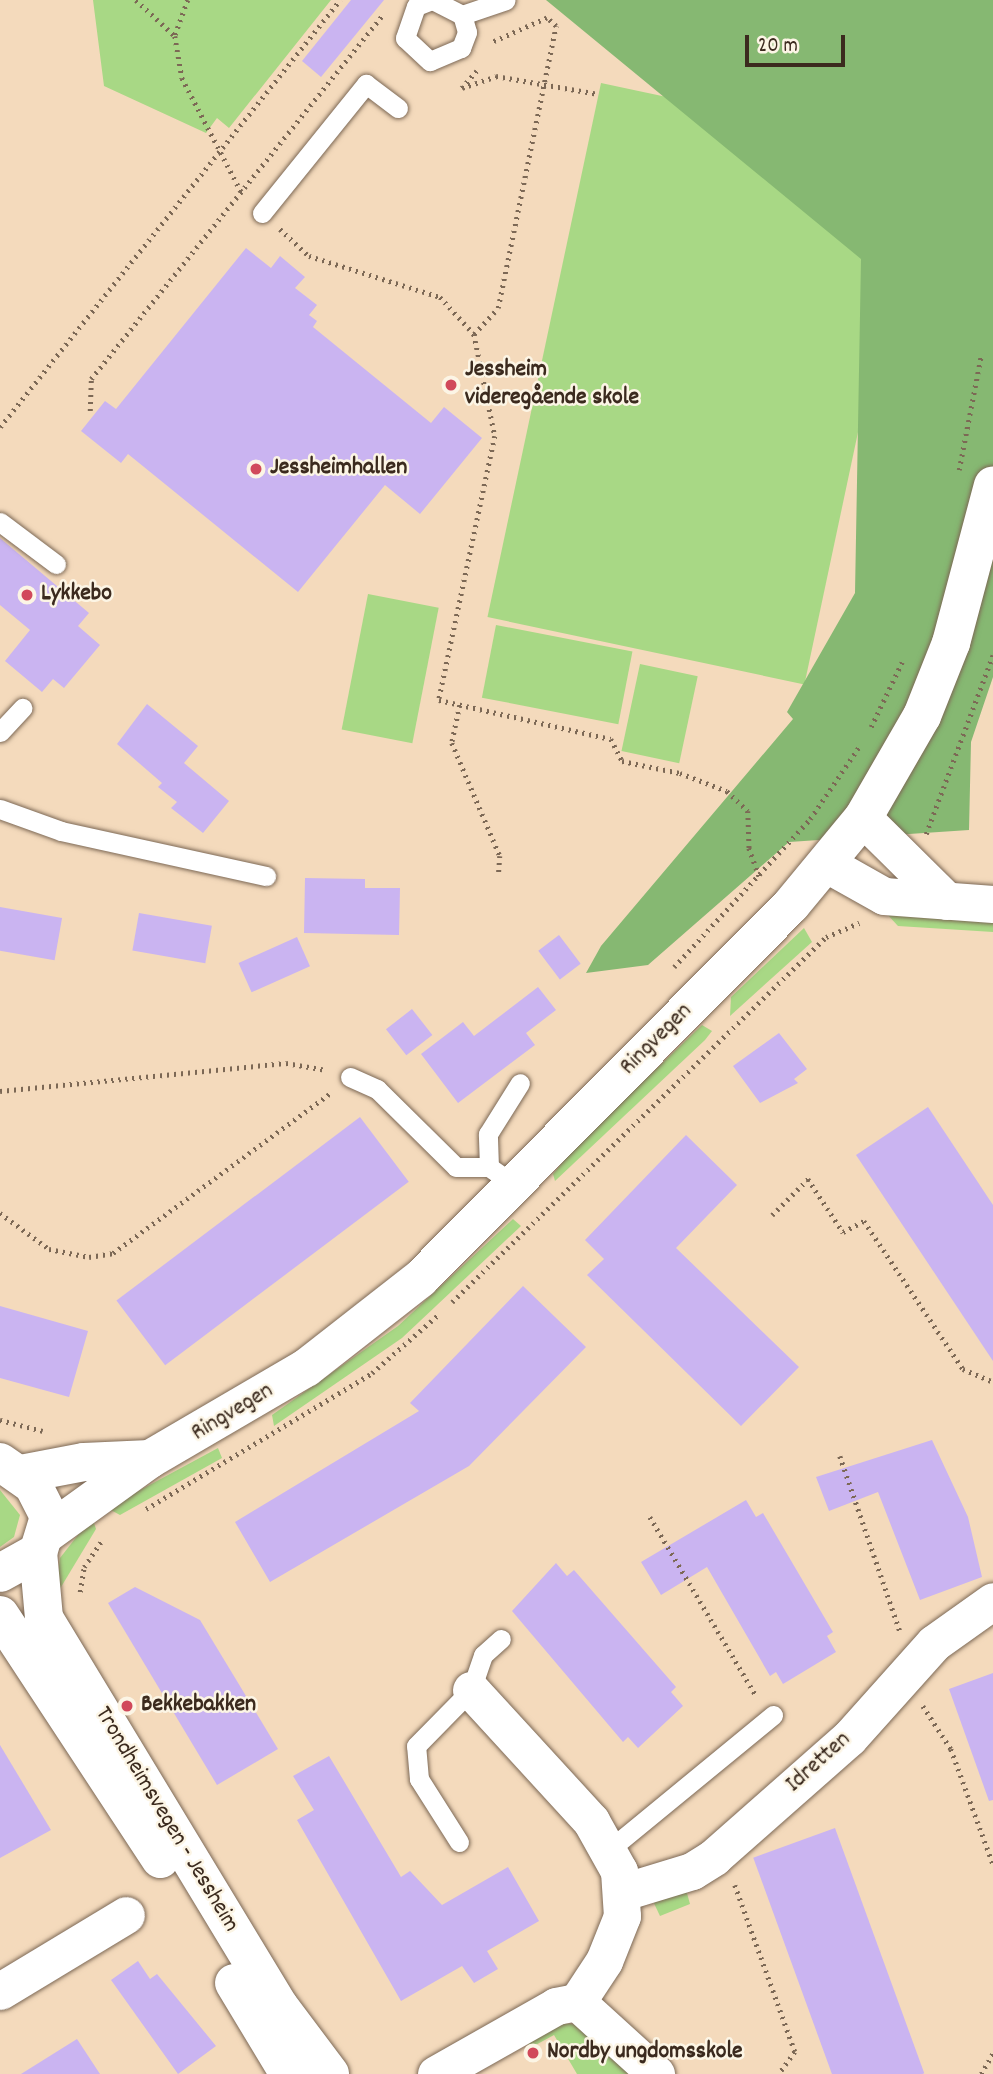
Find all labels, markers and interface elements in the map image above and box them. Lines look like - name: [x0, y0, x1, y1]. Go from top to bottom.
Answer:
- scale bar: [748, 21, 848, 65]
- text: 20 m: [758, 32, 798, 62]
- place label: Jessheim videregående skole: [465, 357, 639, 413]
- marker: Jessheim videregående skole: [443, 377, 459, 393]
- place label: Jessheimhallen: [270, 455, 407, 483]
- marker: Jessheimhallen: [248, 461, 264, 477]
- place label: Lykkebo: [41, 581, 112, 609]
- marker: Lykkebo: [19, 587, 35, 603]
- street label: Ringvegen: [615, 998, 699, 1082]
- street label: Ringvegen: [187, 1377, 279, 1449]
- place label: Bekkebakken: [141, 1692, 256, 1720]
- marker: Bekkebakken: [119, 1698, 135, 1714]
- street label: Trondheimsvegen - Jessheim: [87, 1702, 245, 1938]
- street label: Idretten: [781, 1726, 857, 1800]
- place label: Nordby ungdomsskole: [547, 2039, 743, 2067]
- marker: Nordby ungdomsskole: [525, 2045, 541, 2061]

